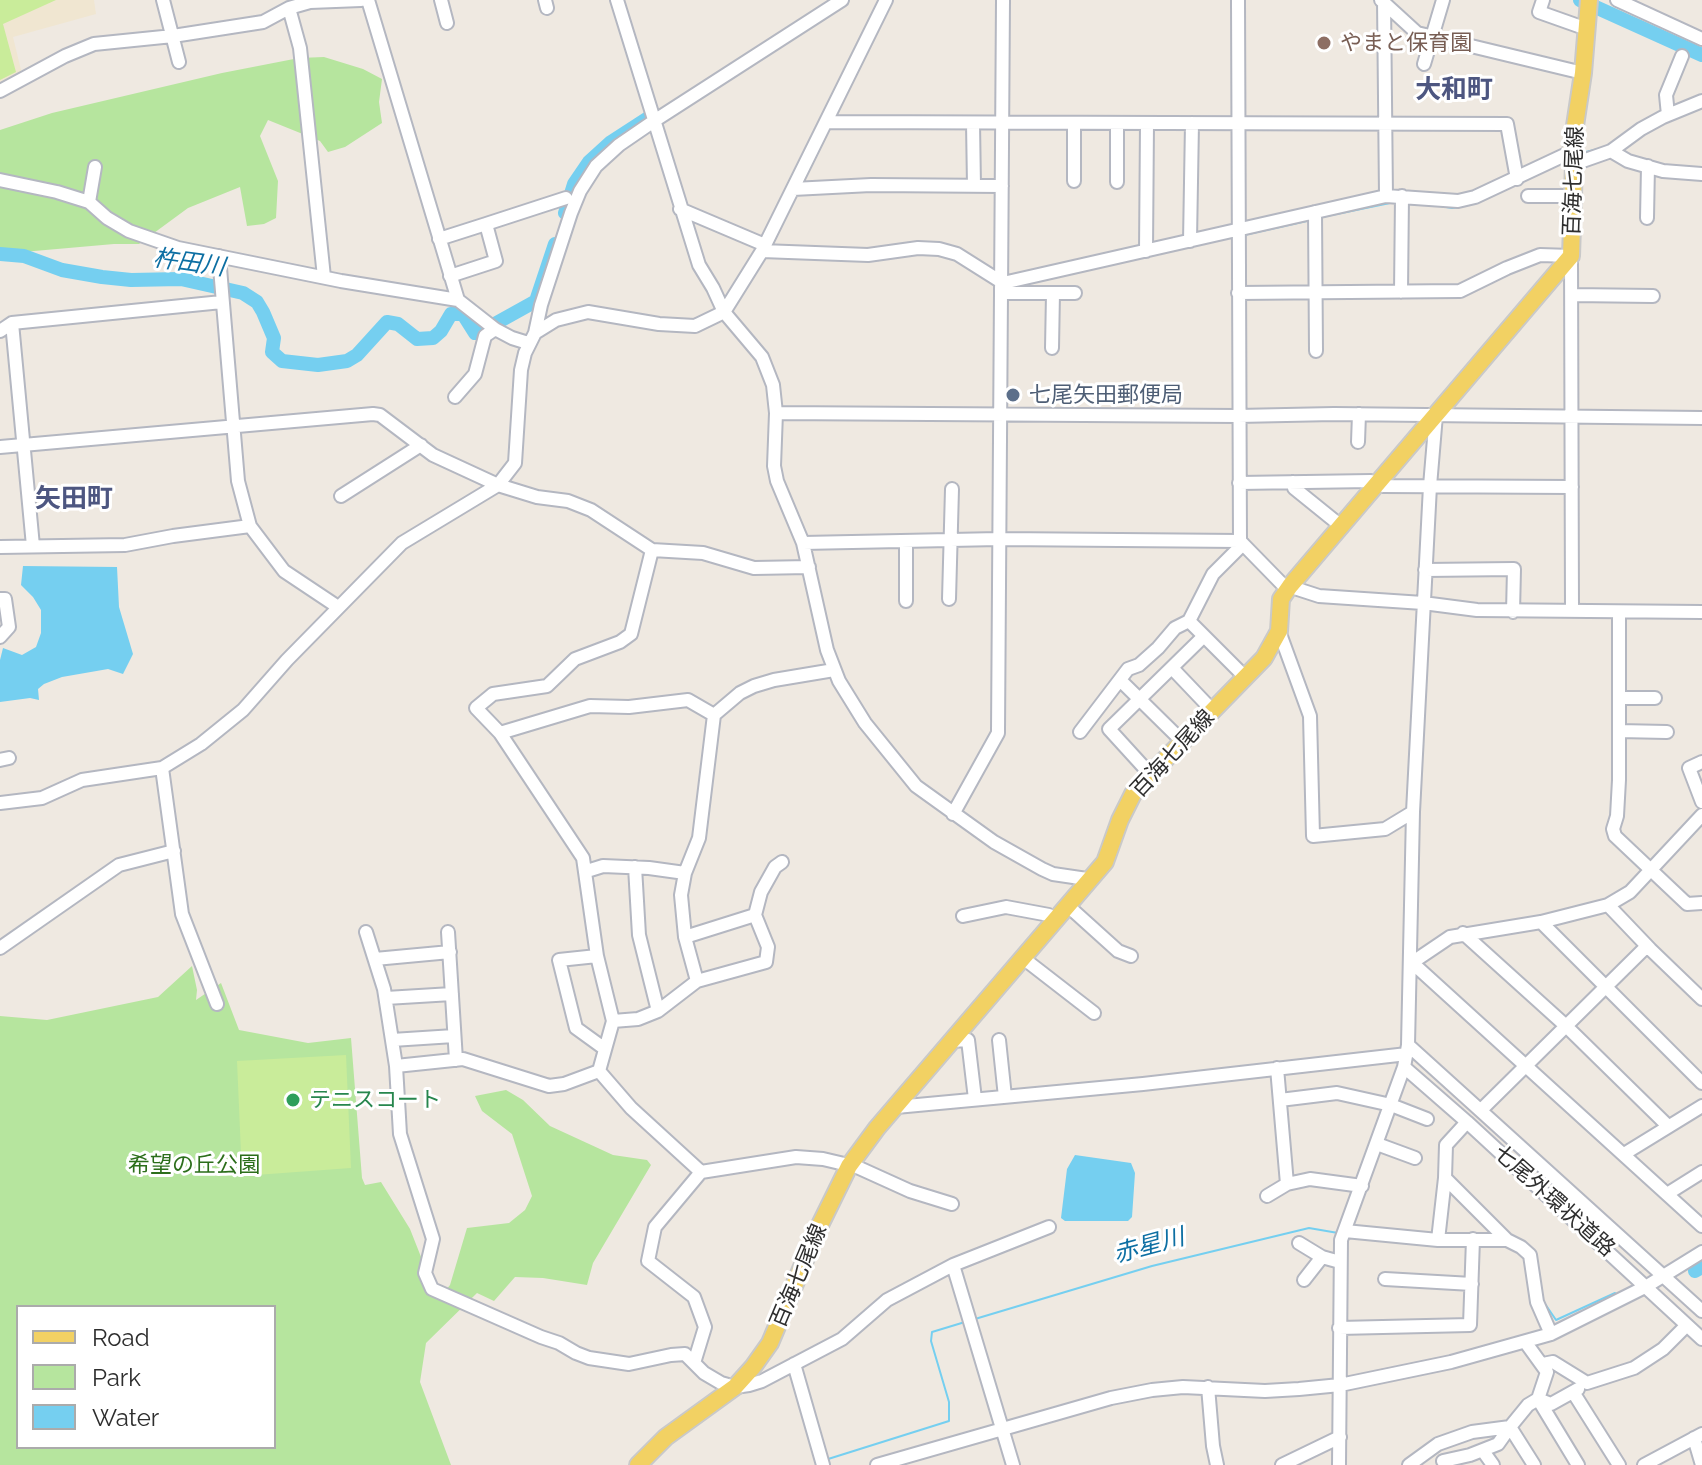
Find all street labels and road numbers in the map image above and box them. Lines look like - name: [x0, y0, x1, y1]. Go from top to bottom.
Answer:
- street label: 百海七尾線: [1559, 126, 1589, 236]
- street label: 百海七尾線: [1126, 705, 1220, 803]
- street label: 七尾外環状道路: [1488, 1140, 1620, 1262]
- street label: 百海七尾線: [765, 1220, 833, 1332]

